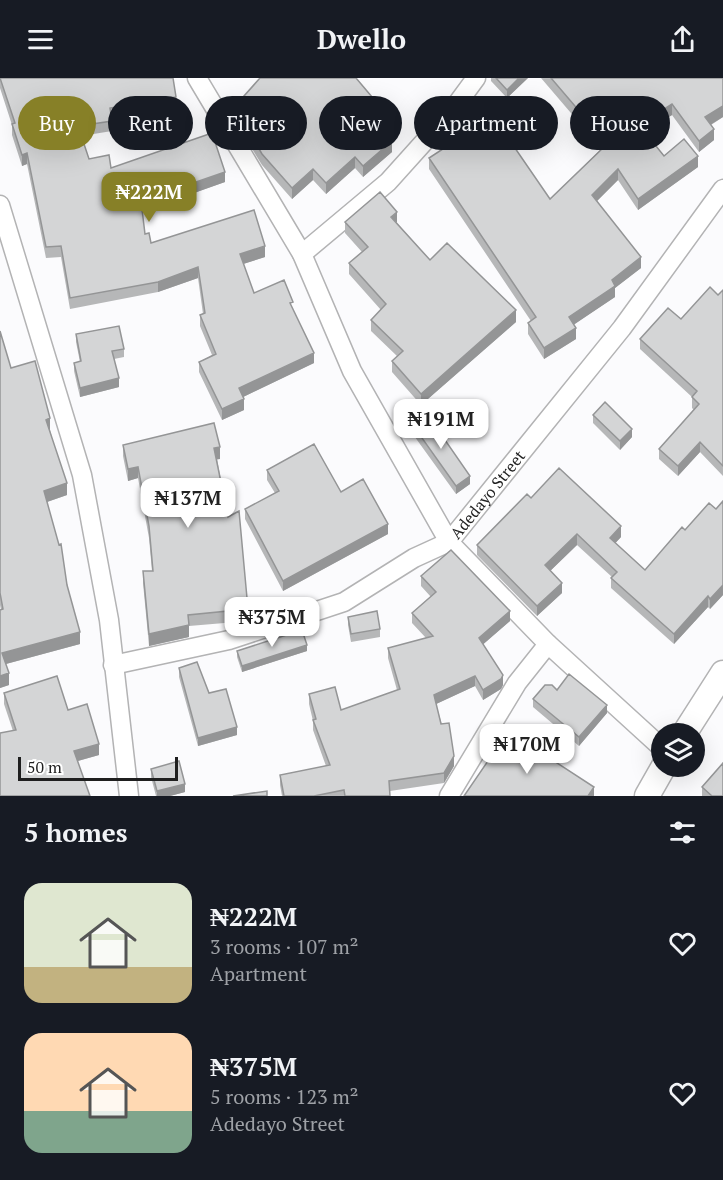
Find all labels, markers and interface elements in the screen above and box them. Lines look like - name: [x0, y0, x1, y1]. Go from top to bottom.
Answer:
- text: Dwello: [317, 21, 406, 57]
- icon: menu: [24, 23, 57, 56]
- icon: share: [666, 23, 699, 56]
- chip: Buy: [18, 96, 96, 150]
- chip: Rent: [108, 96, 193, 150]
- chip: Filters: [205, 96, 307, 150]
- chip: New: [319, 96, 402, 150]
- chip: Apartment: [414, 96, 558, 150]
- chip: House: [570, 96, 670, 150]
- pin: ₦222M: [107, 172, 191, 223]
- text: ₦222M: [116, 178, 182, 205]
- pin: ₦191M: [399, 399, 483, 450]
- text: ₦191M: [408, 405, 474, 432]
- street label: Adedayo Street: [445, 445, 530, 543]
- pin: ₦137M: [146, 478, 230, 529]
- text: ₦137M: [155, 484, 221, 511]
- pin: ₦375M: [230, 597, 314, 648]
- text: ₦375M: [239, 603, 305, 630]
- map controls: [651, 723, 705, 777]
- button: layers: [651, 723, 705, 777]
- pin: ₦170M: [485, 724, 569, 775]
- text: ₦170M: [494, 730, 560, 757]
- scale bar: [18, 754, 178, 782]
- text: 50 m: [27, 756, 62, 778]
- text: 5 homes: [24, 815, 128, 849]
- icon: filters: [666, 816, 699, 849]
- text: ₦222M: [210, 899, 297, 933]
- icon: home: [72, 907, 144, 979]
- icon: heart: [666, 927, 699, 960]
- text: 3 rooms · 107 m²: [210, 933, 358, 960]
- text: Apartment: [210, 960, 307, 987]
- text: ₦375M: [210, 1049, 297, 1083]
- icon: home: [72, 1057, 144, 1129]
- icon: heart: [666, 1077, 699, 1110]
- text: 5 rooms · 123 m²: [210, 1083, 358, 1110]
- text: Adedayo Street: [210, 1110, 345, 1137]

